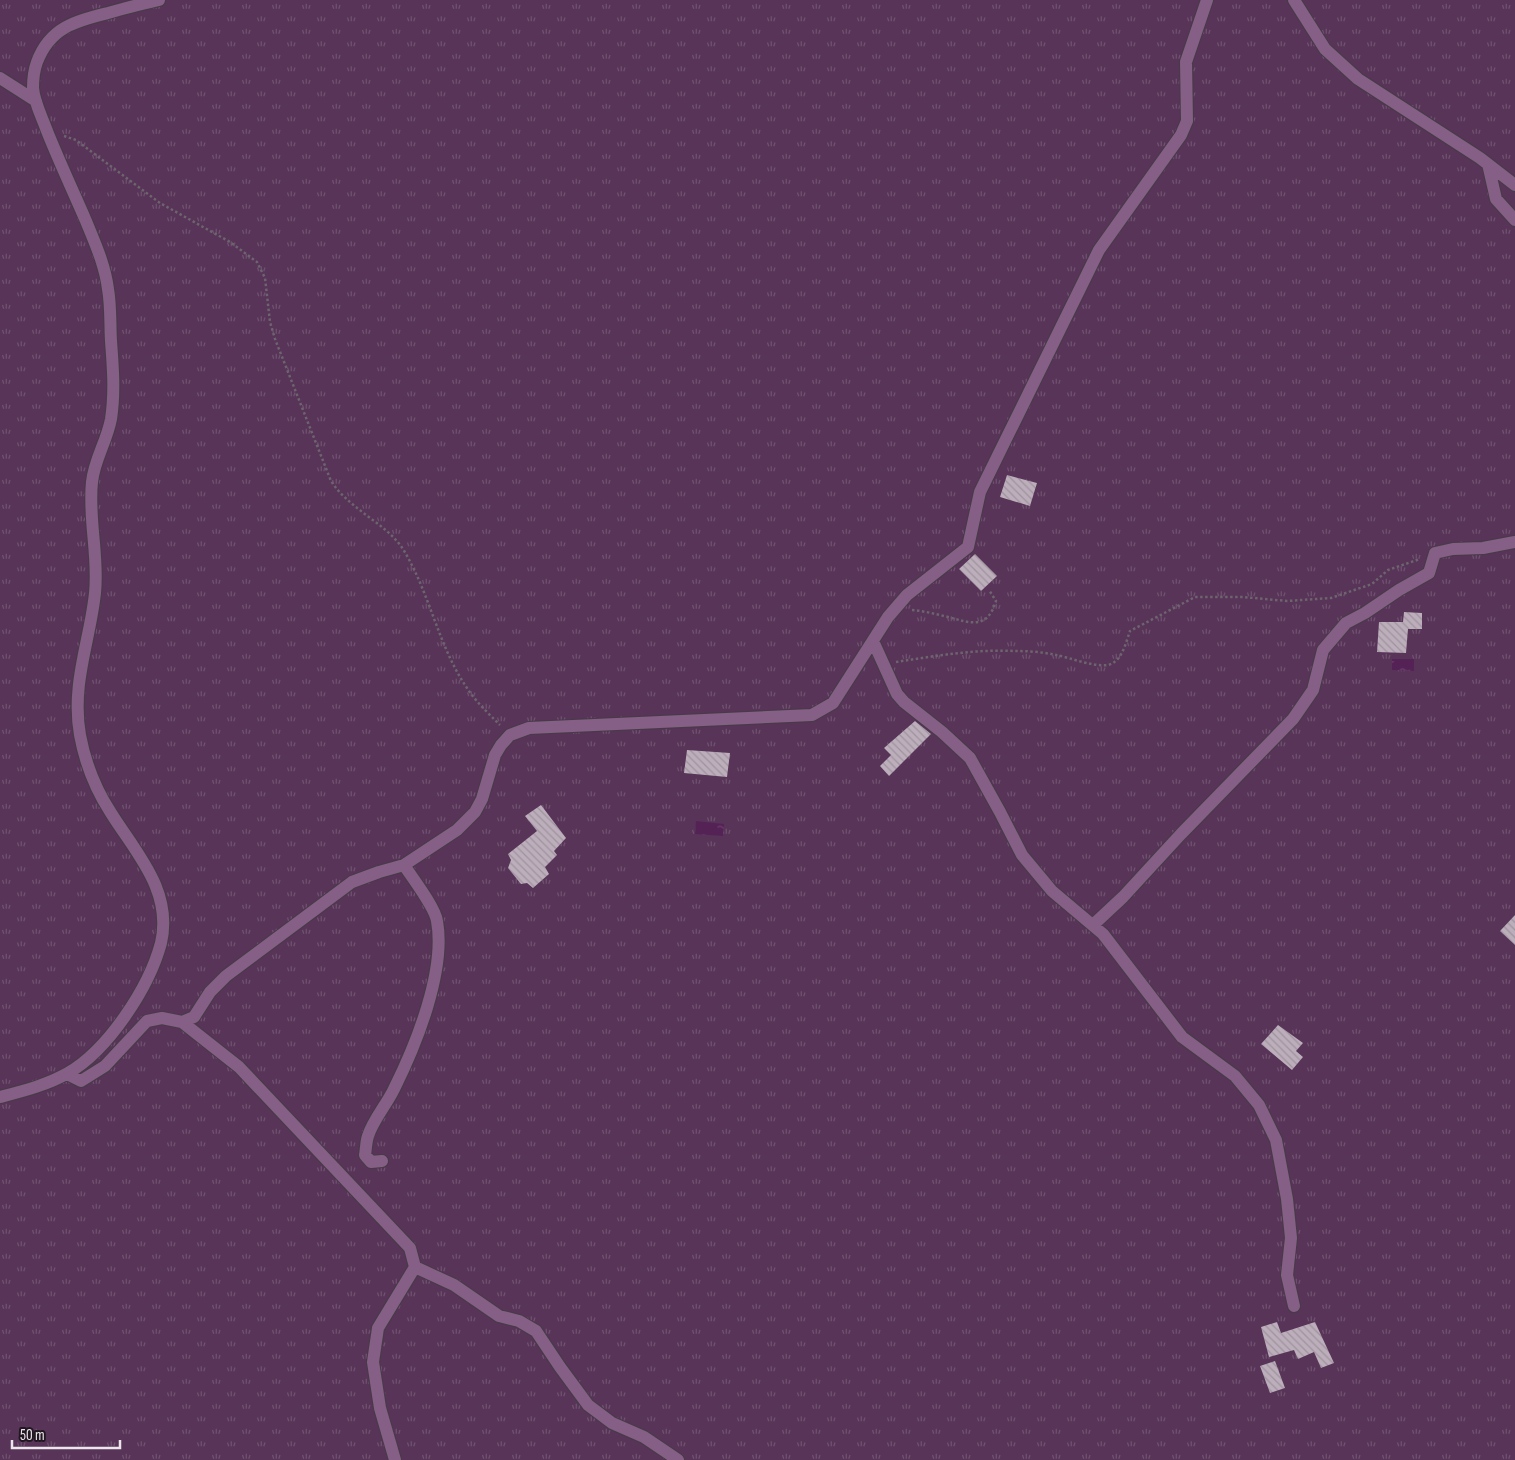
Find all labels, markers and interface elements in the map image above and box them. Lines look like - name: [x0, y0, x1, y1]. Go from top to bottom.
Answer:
- scale bar: [12, 1418, 120, 1450]
- text: 50 m: [20, 1426, 45, 1445]

